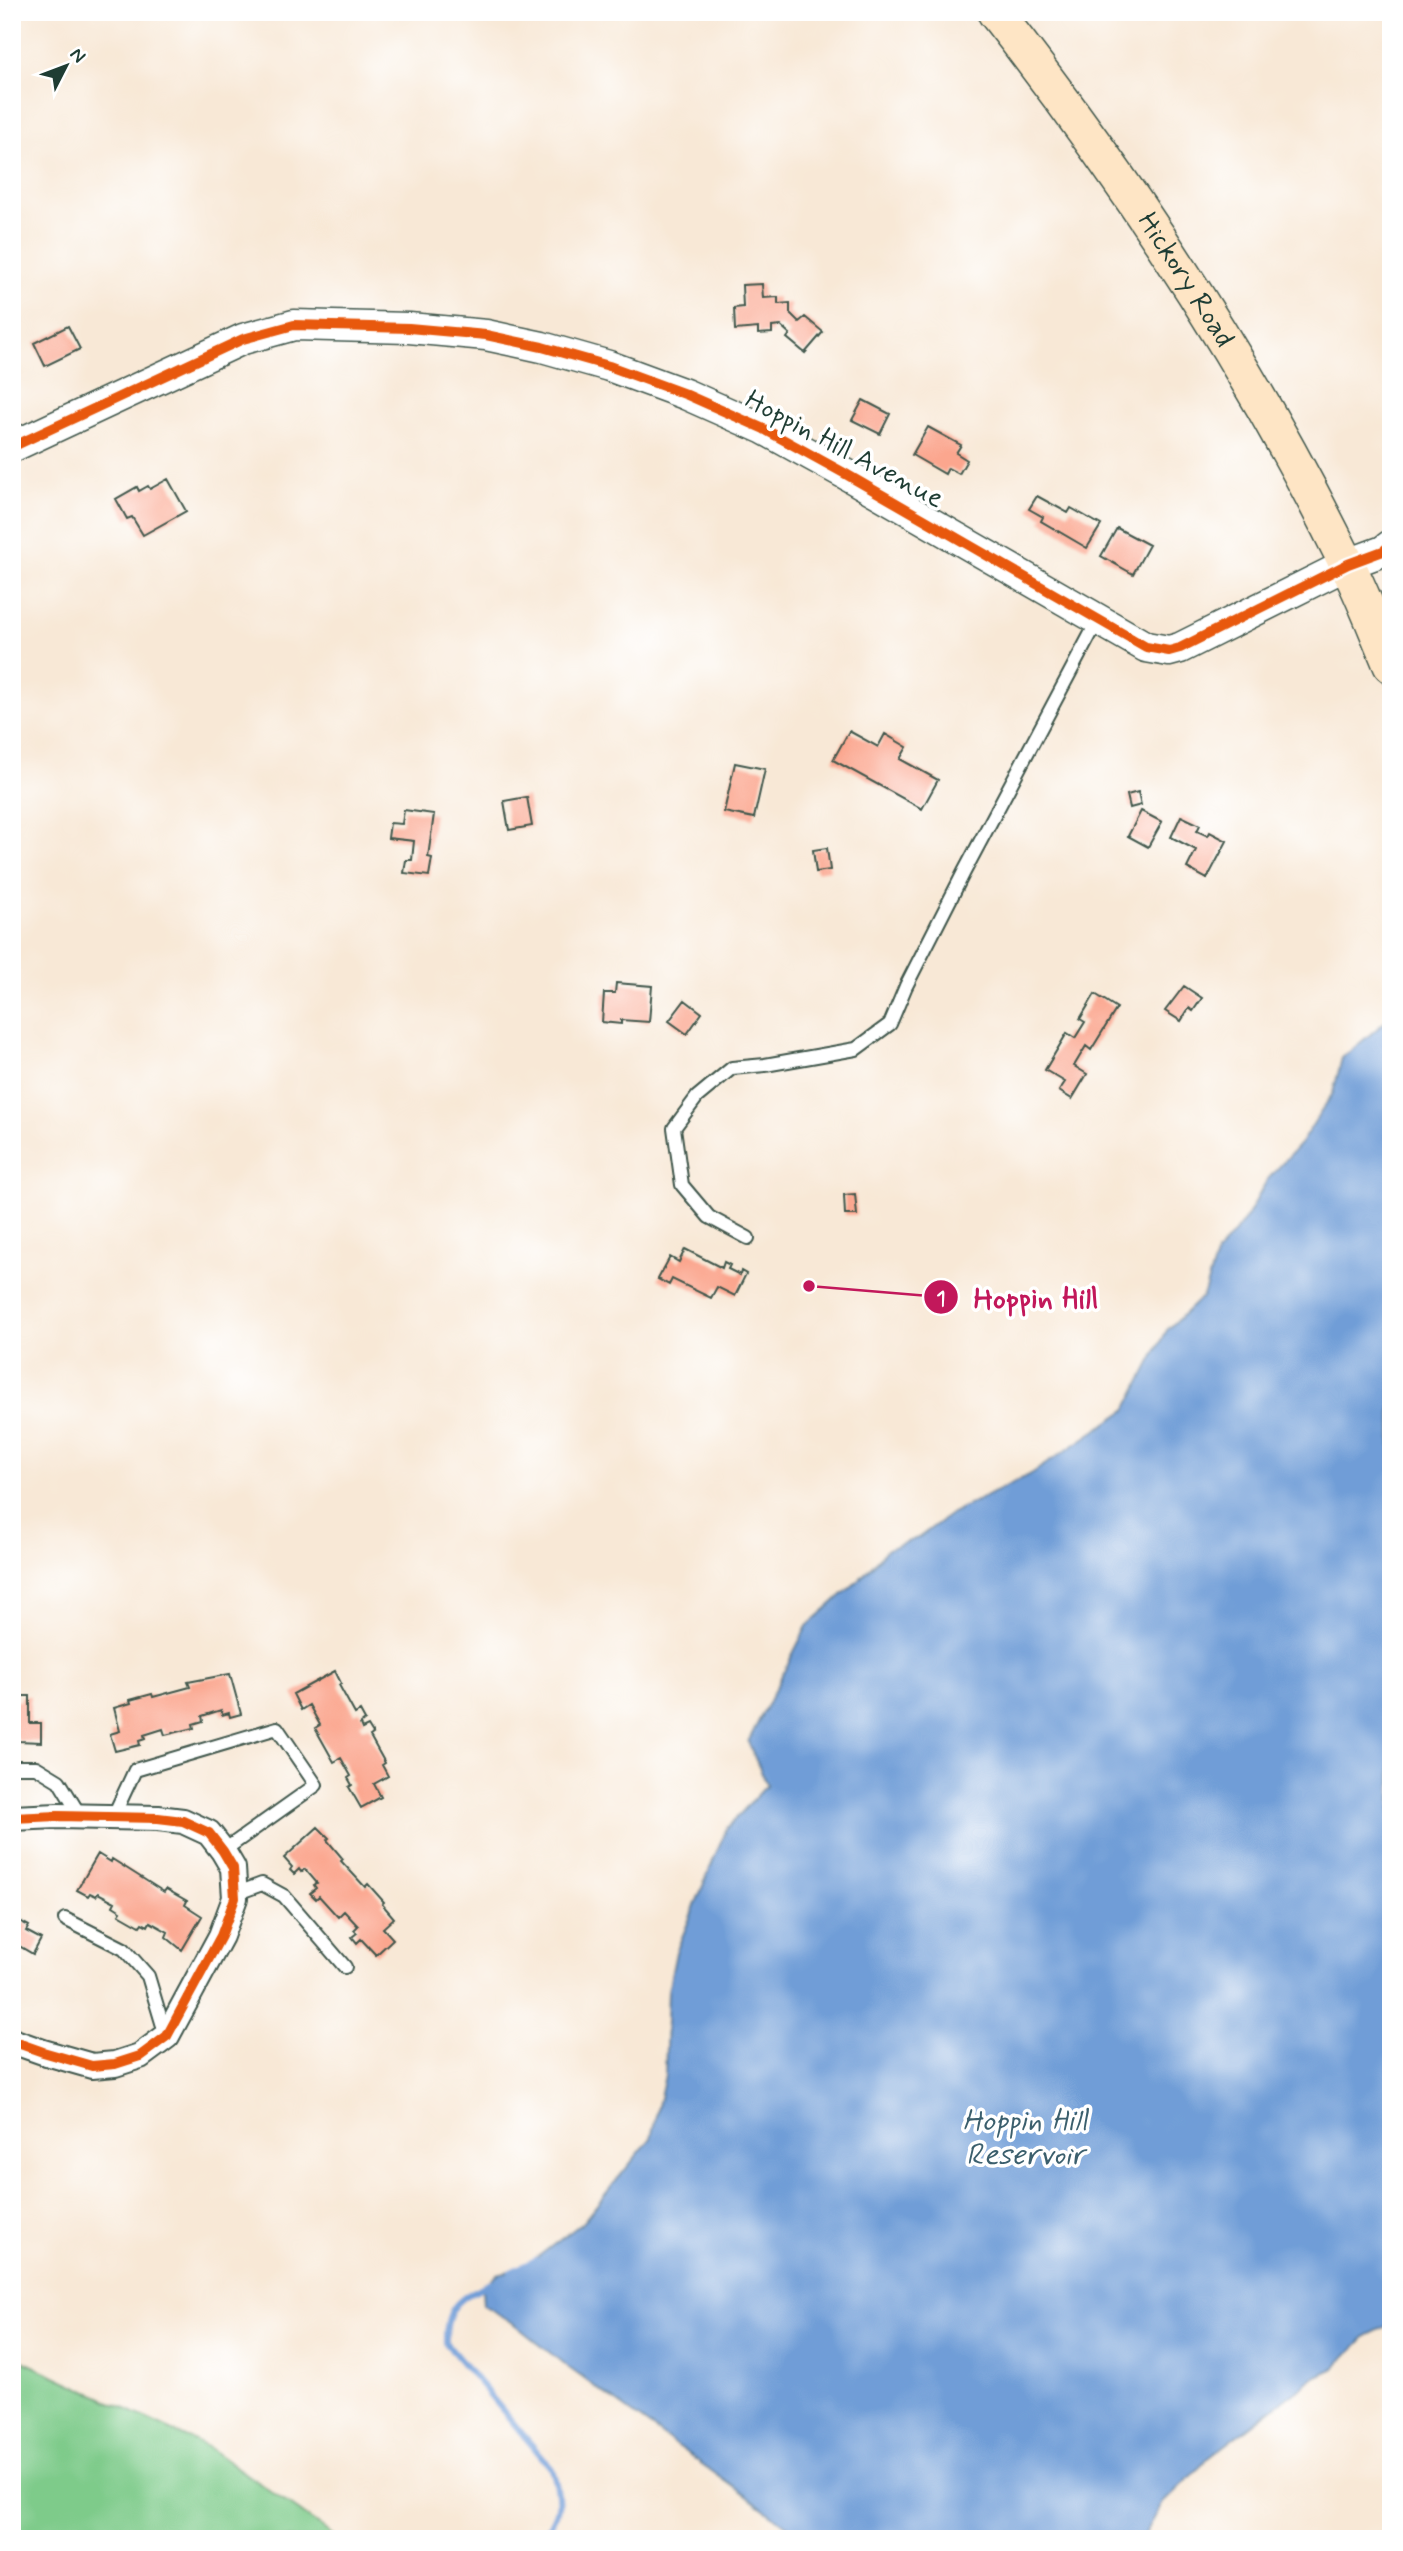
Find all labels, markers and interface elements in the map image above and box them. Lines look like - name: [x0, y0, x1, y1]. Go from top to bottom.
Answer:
- north arrow: [32, 32, 102, 102]
- text: N: [64, 43, 91, 69]
- street label: Hickory Road: [1129, 205, 1243, 354]
- street label: Hoppin Hill Avenue: [738, 382, 950, 518]
- callout: Hoppin Hill: [924, 1272, 1114, 1323]
- text: Hoppin Hill: [973, 1280, 1099, 1319]
- text: 1: [936, 1285, 946, 1313]
- water label: Hoppin Hill Reservoir: [962, 2102, 1089, 2175]

